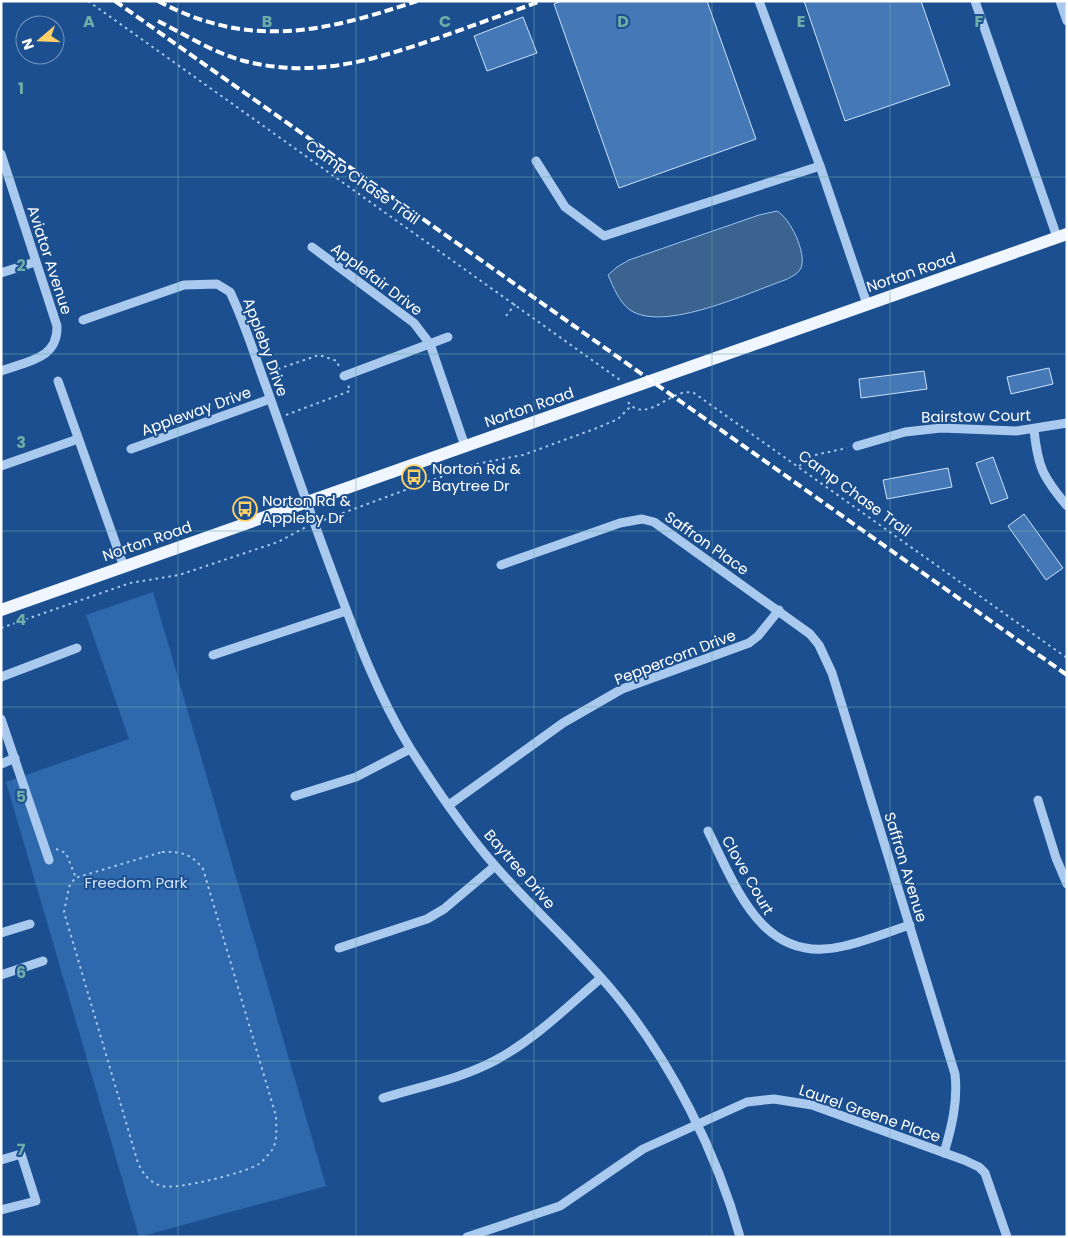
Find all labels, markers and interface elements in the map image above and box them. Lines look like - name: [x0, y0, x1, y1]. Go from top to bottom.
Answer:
- text: A: [83, 10, 95, 33]
- text: B: [262, 10, 272, 33]
- text: C: [439, 10, 451, 33]
- text: D: [617, 10, 629, 33]
- text: E: [797, 10, 805, 33]
- text: F: [975, 10, 984, 33]
- north arrow: [15, 15, 65, 65]
- text: N: [17, 36, 39, 52]
- text: 1: [18, 77, 24, 100]
- street label: Camp Chase Trail: [302, 135, 424, 229]
- street label: Aviator Avenue: [23, 203, 77, 317]
- street label: Applefair Drive: [327, 238, 427, 320]
- street label: Norton Road: [863, 247, 959, 297]
- text: 2: [16, 254, 26, 277]
- street label: Appleby Drive: [238, 295, 294, 399]
- street label: Appleway Drive: [138, 381, 254, 441]
- street label: Norton Road: [481, 382, 577, 432]
- street label: Bairstow Court: [921, 405, 1031, 427]
- text: 3: [16, 431, 26, 454]
- street label: Camp Chase Trail: [794, 445, 916, 541]
- place label: Norton Rd & Baytree Dr: [432, 458, 521, 496]
- bus stop icon: Norton Rd & Baytree Dr: [401, 464, 427, 490]
- place label: Norton Rd & Appleby Dr: [262, 490, 351, 528]
- bus stop icon: Norton Rd & Appleby Dr: [232, 496, 258, 522]
- street label: Saffron Place: [661, 506, 753, 580]
- street label: Norton Road: [99, 516, 195, 566]
- text: 4: [16, 608, 27, 631]
- street label: Peppercorn Drive: [611, 624, 739, 690]
- text: 5: [16, 785, 26, 808]
- street label: Saffron Avenue: [879, 809, 933, 925]
- street label: Baytree Drive: [480, 825, 560, 913]
- street label: Clove Court: [717, 831, 779, 919]
- park label: Freedom Park: [84, 872, 188, 893]
- text: 6: [16, 961, 26, 984]
- street label: Laurel Greene Place: [796, 1079, 944, 1147]
- text: 7: [17, 1138, 26, 1161]

